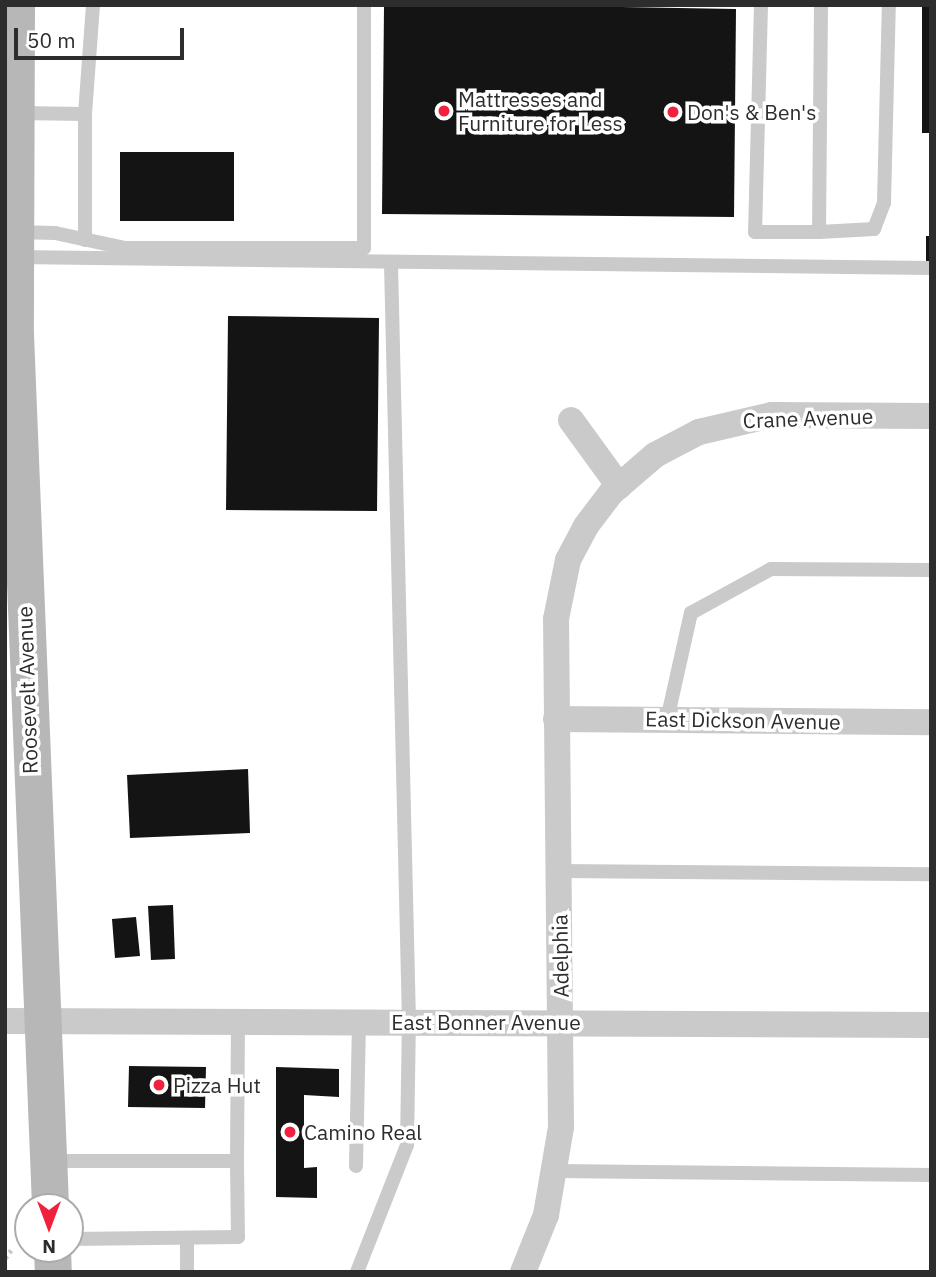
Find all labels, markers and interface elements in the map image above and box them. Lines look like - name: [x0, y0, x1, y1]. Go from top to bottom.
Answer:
- scale bar: [18, 14, 187, 58]
- text: 50 m: [27, 26, 76, 54]
- place label: Mattresses and Furniture for Less: [458, 86, 623, 136]
- place label: Don's & Ben's: [687, 99, 816, 125]
- marker: Mattresses and Furniture for Less: [436, 103, 452, 119]
- marker: Don's & Ben's: [665, 104, 681, 120]
- street label: Crane Avenue: [742, 403, 874, 433]
- street label: Roosevelt Avenue: [11, 606, 43, 774]
- street label: East Dickson Avenue: [645, 706, 841, 734]
- street label: Adelphia: [547, 914, 573, 998]
- street label: East Bonner Avenue: [391, 1009, 581, 1035]
- place label: Pizza Hut: [173, 1072, 261, 1098]
- marker: Pizza Hut: [151, 1077, 167, 1093]
- place label: Camino Real: [304, 1119, 422, 1145]
- marker: Camino Real: [282, 1124, 298, 1140]
- north arrow: [14, 1193, 84, 1263]
- text: N: [42, 1235, 56, 1259]

